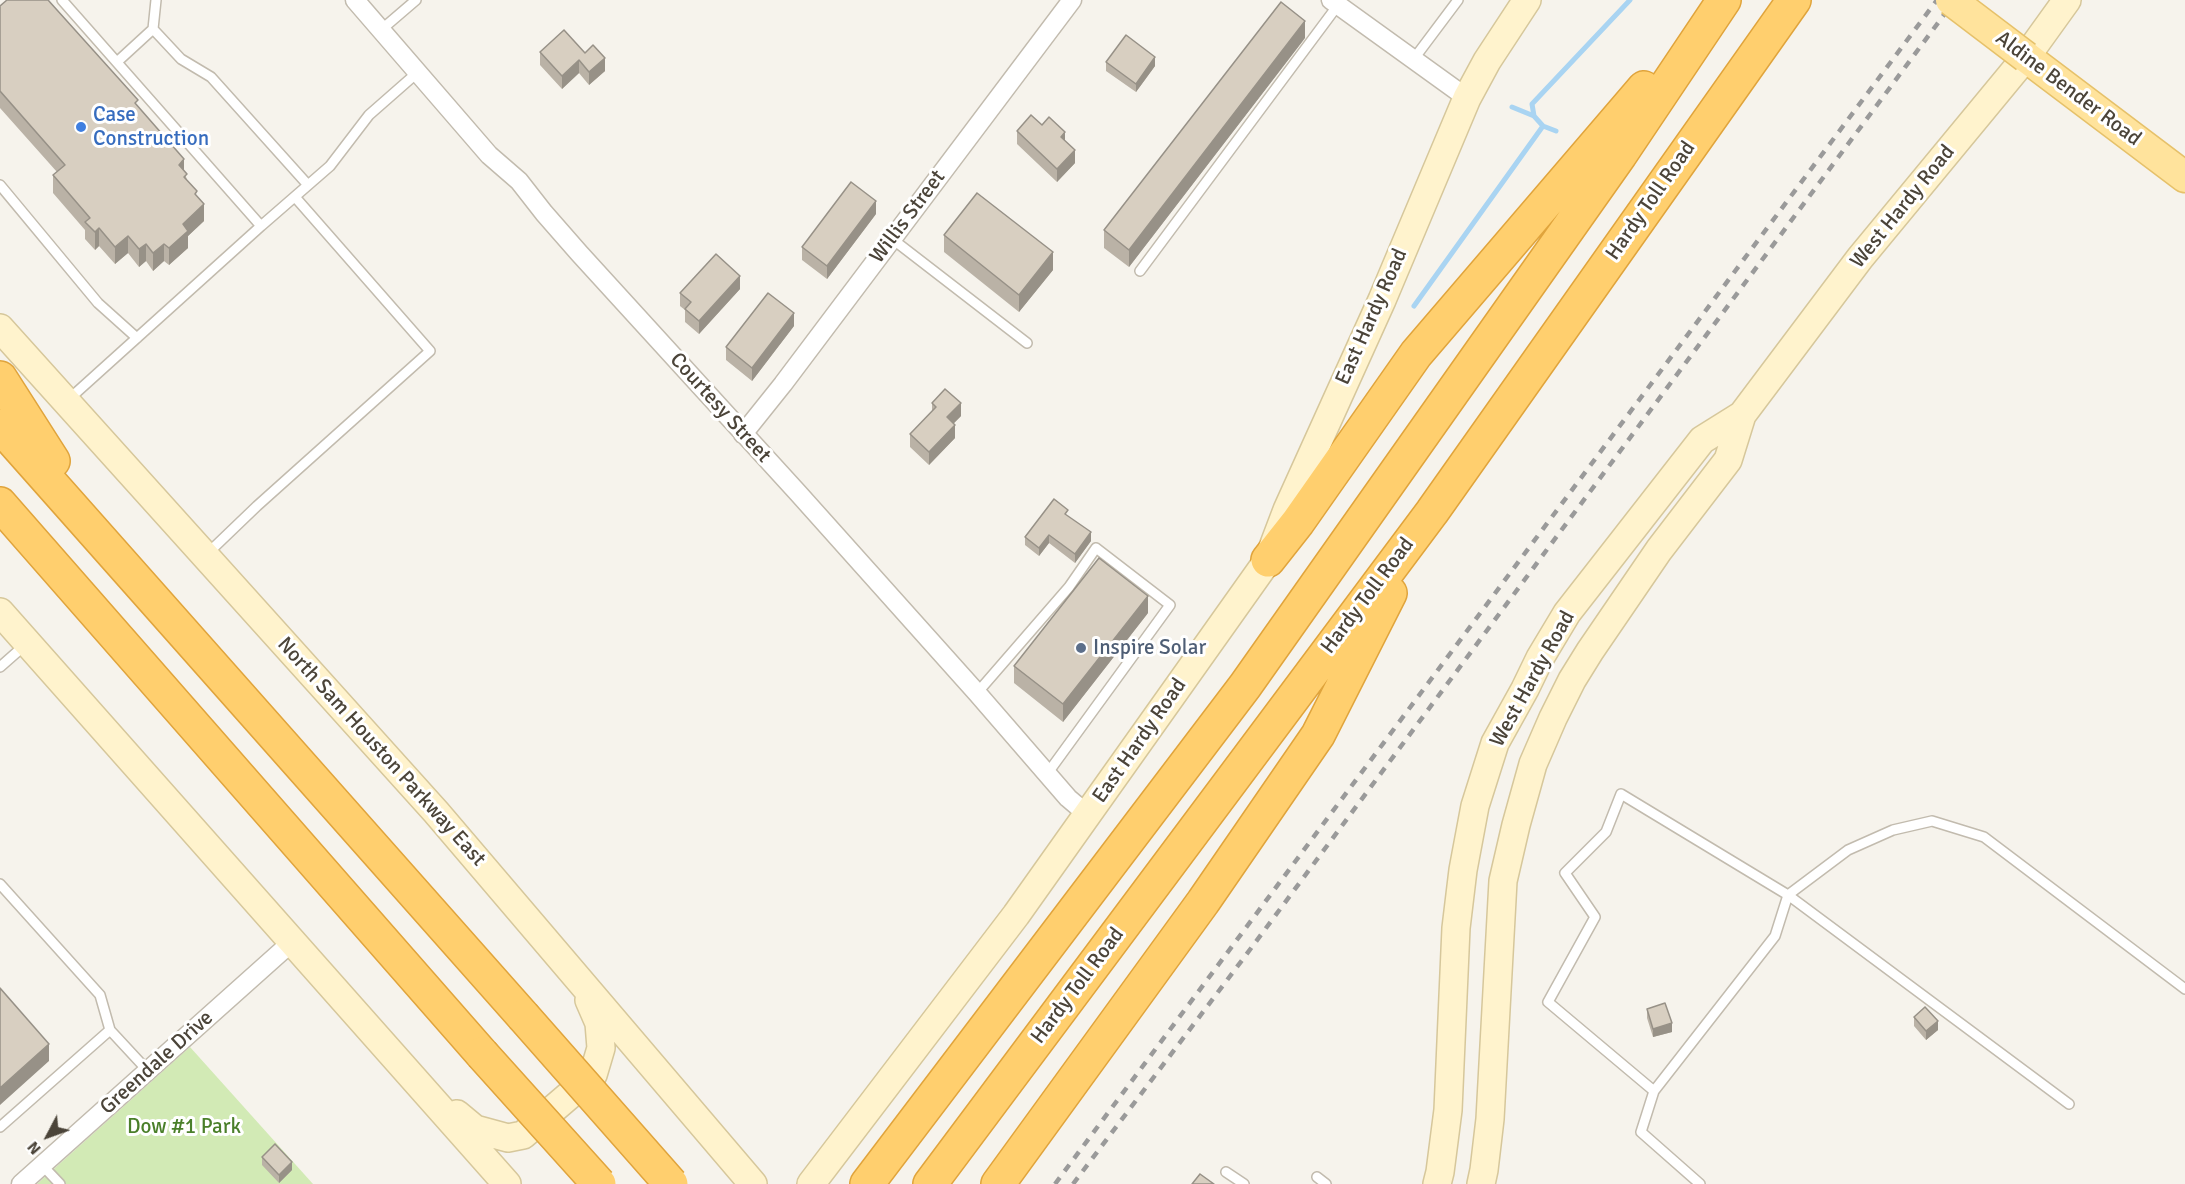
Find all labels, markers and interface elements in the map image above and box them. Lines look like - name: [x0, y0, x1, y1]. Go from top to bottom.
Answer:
- street label: Aldine Bender Road: [1990, 26, 2146, 152]
- place label: Case Construction: [93, 102, 209, 152]
- marker: Case Construction: [74, 120, 88, 134]
- street label: Hardy Toll Road: [1601, 137, 1701, 265]
- street label: West Hardy Road: [1846, 140, 1960, 274]
- street label: Willis Street: [865, 166, 951, 268]
- street label: East Hardy Road: [1331, 245, 1413, 389]
- street label: Courtesy Street: [664, 348, 776, 468]
- street label: Hardy Toll Road: [1316, 533, 1420, 659]
- street label: West Hardy Road: [1485, 607, 1581, 751]
- street label: North Sam Houston Parkway East: [271, 632, 491, 872]
- place label: Inspire Solar: [1093, 635, 1206, 661]
- marker: Inspire Solar: [1074, 641, 1088, 655]
- street label: East Hardy Road: [1088, 674, 1192, 808]
- street label: Hardy Toll Road: [1026, 923, 1130, 1049]
- street label: Greendale Drive: [95, 1006, 219, 1120]
- north arrow: [18, 1106, 78, 1166]
- park label: Dow #1 Park: [127, 1114, 241, 1140]
- text: N: [23, 1137, 46, 1159]

